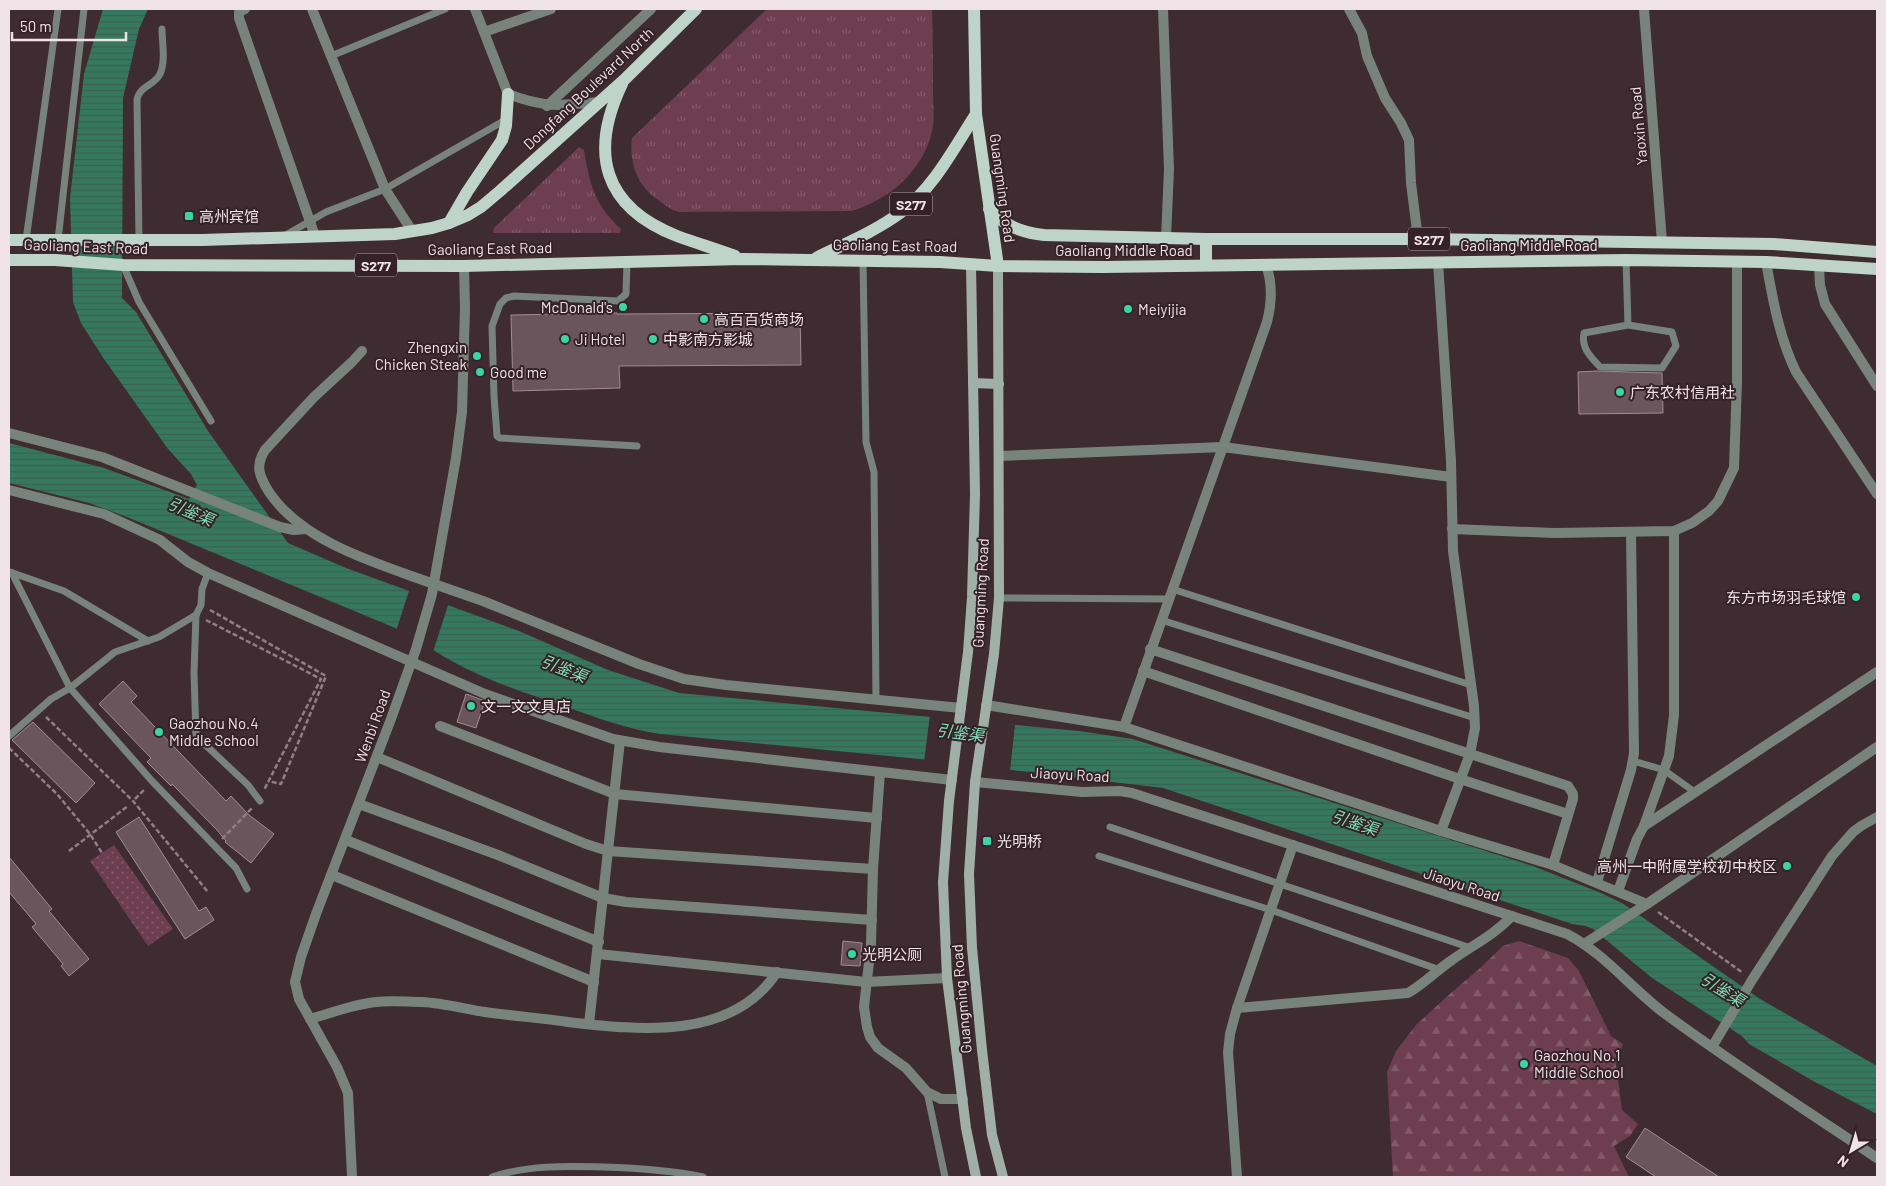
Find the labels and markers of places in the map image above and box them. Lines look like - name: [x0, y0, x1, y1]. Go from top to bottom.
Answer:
- place label: 高州宾馆: [199, 207, 259, 225]
- marker: 高州宾馆: [183, 210, 195, 222]
- place label: McDonald's: [541, 298, 613, 316]
- place label: Meiyijia: [1138, 300, 1186, 318]
- marker: McDonald's: [617, 301, 629, 313]
- marker: Meiyijia: [1122, 303, 1134, 315]
- place label: 高百百货商场: [714, 310, 804, 328]
- marker: 高百百货商场: [698, 313, 710, 325]
- place label: Ji Hotel: [575, 330, 625, 348]
- place label: 中影南方影城: [663, 330, 753, 348]
- marker: Ji Hotel: [559, 333, 571, 345]
- marker: 中影南方影城: [647, 333, 659, 345]
- place label: Zhengxin Chicken Steak: [375, 338, 467, 373]
- marker: Zhengxin Chicken Steak: [471, 350, 483, 362]
- place label: Good me: [490, 363, 547, 381]
- marker: Good me: [474, 366, 486, 378]
- place label: 广东农村信用社: [1630, 383, 1735, 401]
- marker: 广东农村信用社: [1614, 386, 1626, 398]
- place label: 东方市场羽毛球馆: [1726, 588, 1846, 606]
- marker: 东方市场羽毛球馆: [1850, 591, 1862, 603]
- place label: 文一文文具店: [481, 697, 571, 715]
- marker: 文一文文具店: [465, 700, 477, 712]
- place label: Gaozhou No.4 Middle School: [169, 714, 259, 749]
- marker: Gaozhou No.4 Middle School: [153, 726, 165, 738]
- place label: 光明桥: [997, 832, 1042, 850]
- marker: 光明桥: [981, 835, 993, 847]
- place label: 高州一中附属学校初中校区: [1597, 857, 1777, 875]
- marker: 高州一中附属学校初中校区: [1781, 860, 1793, 872]
- place label: 光明公厕: [862, 945, 922, 963]
- marker: 光明公厕: [846, 948, 858, 960]
- place label: Gaozhou No.1 Middle School: [1534, 1046, 1624, 1081]
- marker: Gaozhou No.1 Middle School: [1518, 1058, 1530, 1070]

